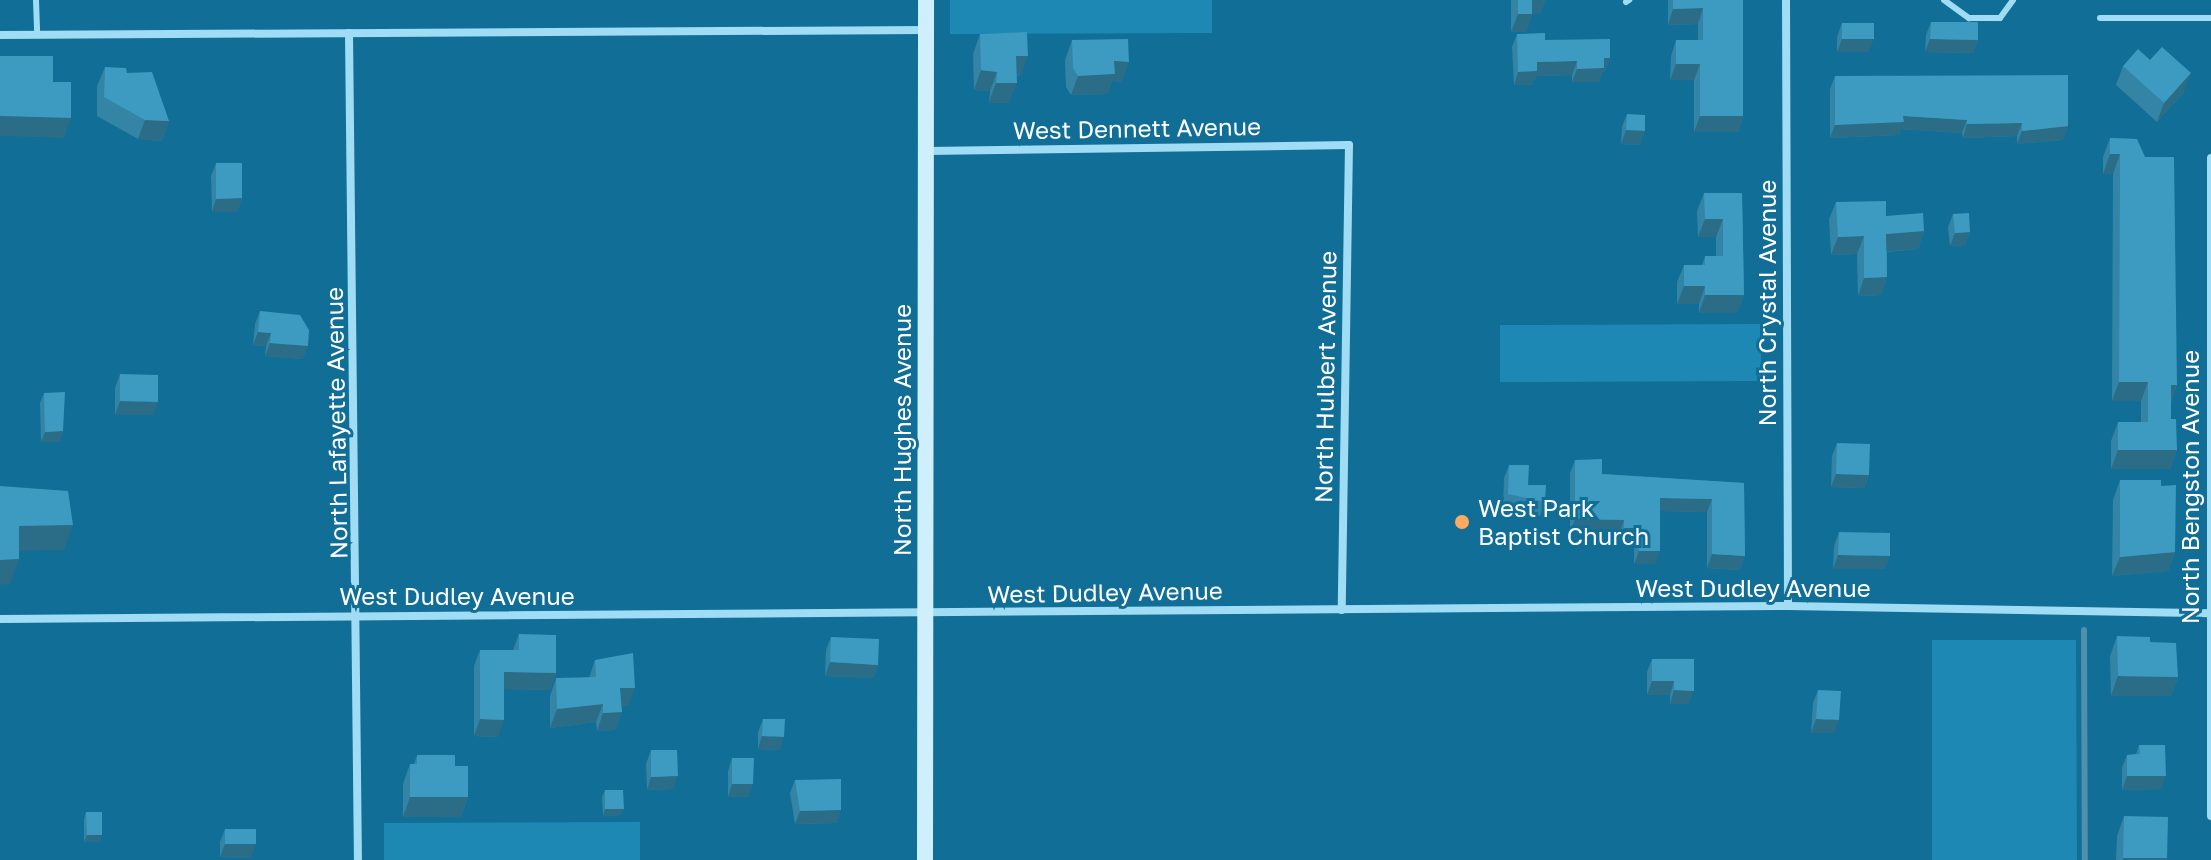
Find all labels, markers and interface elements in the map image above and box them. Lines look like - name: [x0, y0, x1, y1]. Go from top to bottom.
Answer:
- street label: West Dennett Avenue: [1013, 111, 1261, 145]
- street label: North Crystal Avenue: [1753, 180, 1781, 426]
- street label: North Hulbert Avenue: [1308, 251, 1342, 503]
- street label: North Lafayette Avenue: [319, 287, 353, 559]
- street label: North Hughes Avenue: [888, 304, 916, 556]
- street label: North Bengston Avenue: [2176, 350, 2204, 624]
- place label: West Park Baptist Church: [1478, 494, 1649, 550]
- marker: West Park Baptist Church: [1453, 513, 1471, 531]
- street label: West Dudley Avenue: [1635, 574, 1871, 602]
- street label: West Dudley Avenue: [987, 576, 1223, 608]
- street label: West Dudley Avenue: [339, 582, 575, 610]

